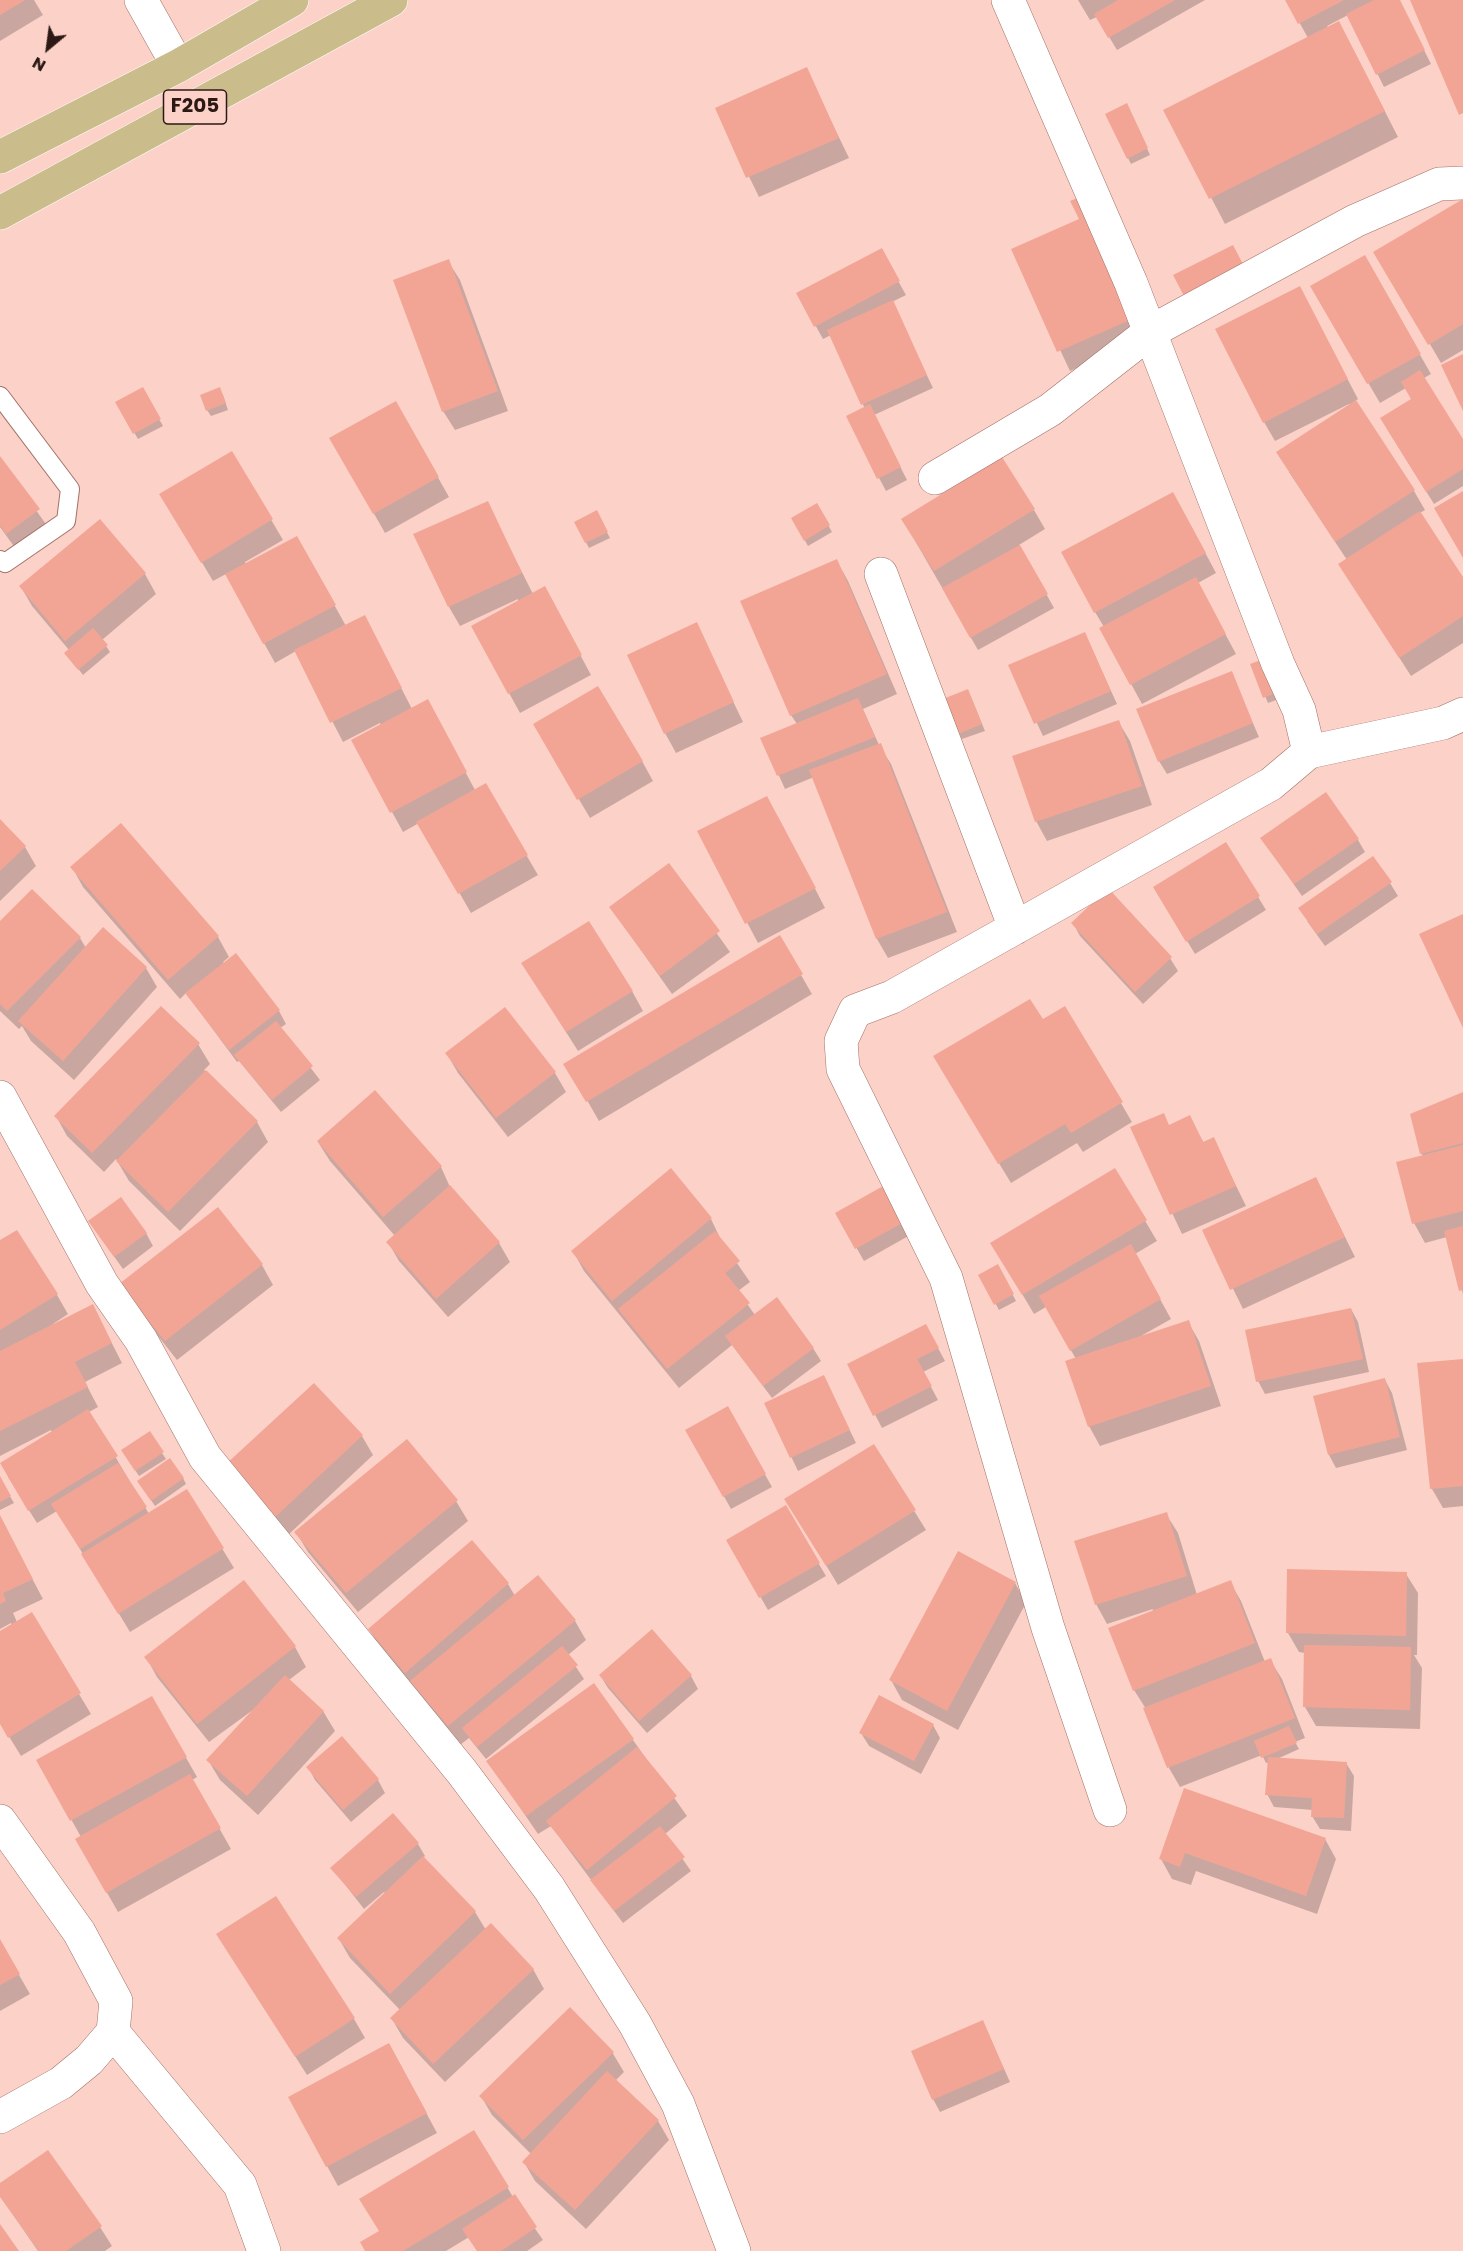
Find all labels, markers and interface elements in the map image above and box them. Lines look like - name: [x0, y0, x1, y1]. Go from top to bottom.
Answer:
- north arrow: [18, 18, 78, 78]
- text: N: [28, 51, 50, 77]
- road number: F205: [164, 90, 226, 124]

